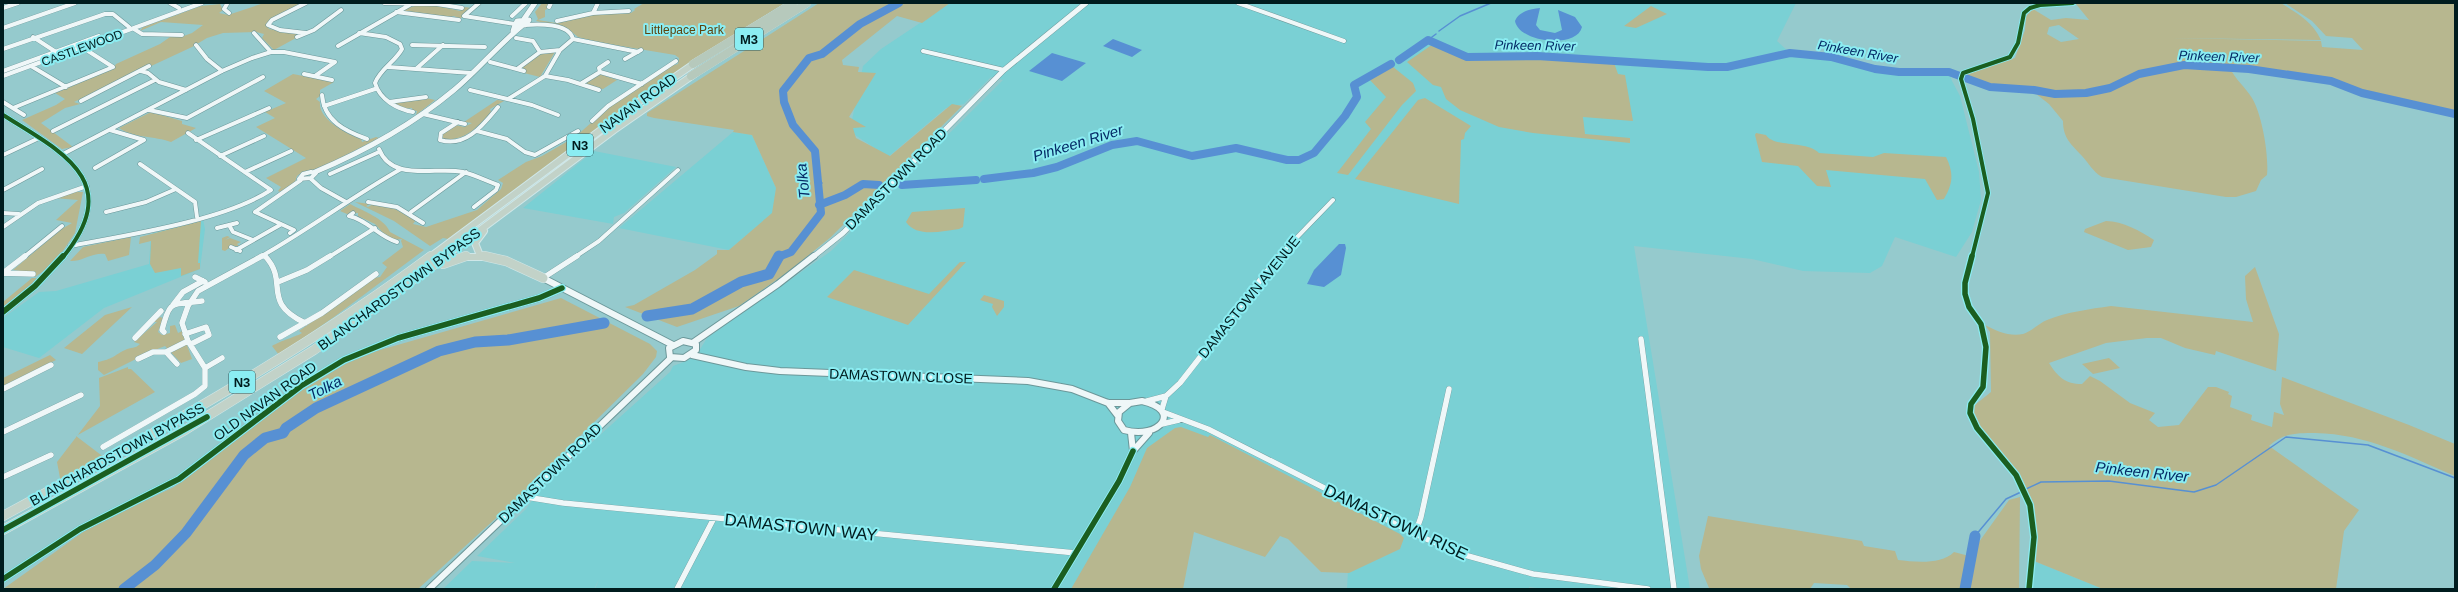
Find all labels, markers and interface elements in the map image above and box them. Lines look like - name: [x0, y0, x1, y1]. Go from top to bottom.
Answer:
- park label: Littlepace Park: [644, 23, 725, 37]
- street label: CASTLEWOOD: [40, 27, 125, 69]
- road number: M3: [735, 28, 763, 50]
- water label: Pinkeen River: [1494, 37, 1576, 54]
- water label: Pinkeen River: [1817, 37, 1900, 66]
- water label: Pinkeen River: [2178, 48, 2260, 65]
- street label: NAVAN ROAD: [597, 70, 679, 136]
- water label: Pinkeen River: [1031, 120, 1126, 164]
- street label: DAMASTOWN ROAD: [842, 125, 950, 233]
- road number: N3: [567, 134, 593, 156]
- water label: Tolka: [792, 163, 813, 200]
- street label: BLANCHARDSTOWN BYPASS: [315, 225, 483, 353]
- street label: DAMASTOWN AVENUE: [1195, 233, 1303, 361]
- street label: OLD NAVAN ROAD: [210, 358, 320, 444]
- street label: DAMASTOWN CLOSE: [829, 365, 973, 387]
- road number: N3: [229, 371, 255, 393]
- water label: Tolka: [305, 372, 344, 403]
- street label: BLANCHARDSTOWN BYPASS: [27, 399, 207, 509]
- street label: DAMASTOWN ROAD: [495, 420, 605, 526]
- water label: Pinkeen River: [2095, 458, 2190, 485]
- street label: DAMASTOWN RISE: [1321, 481, 1471, 564]
- street label: DAMASTOWN WAY: [724, 510, 878, 545]

